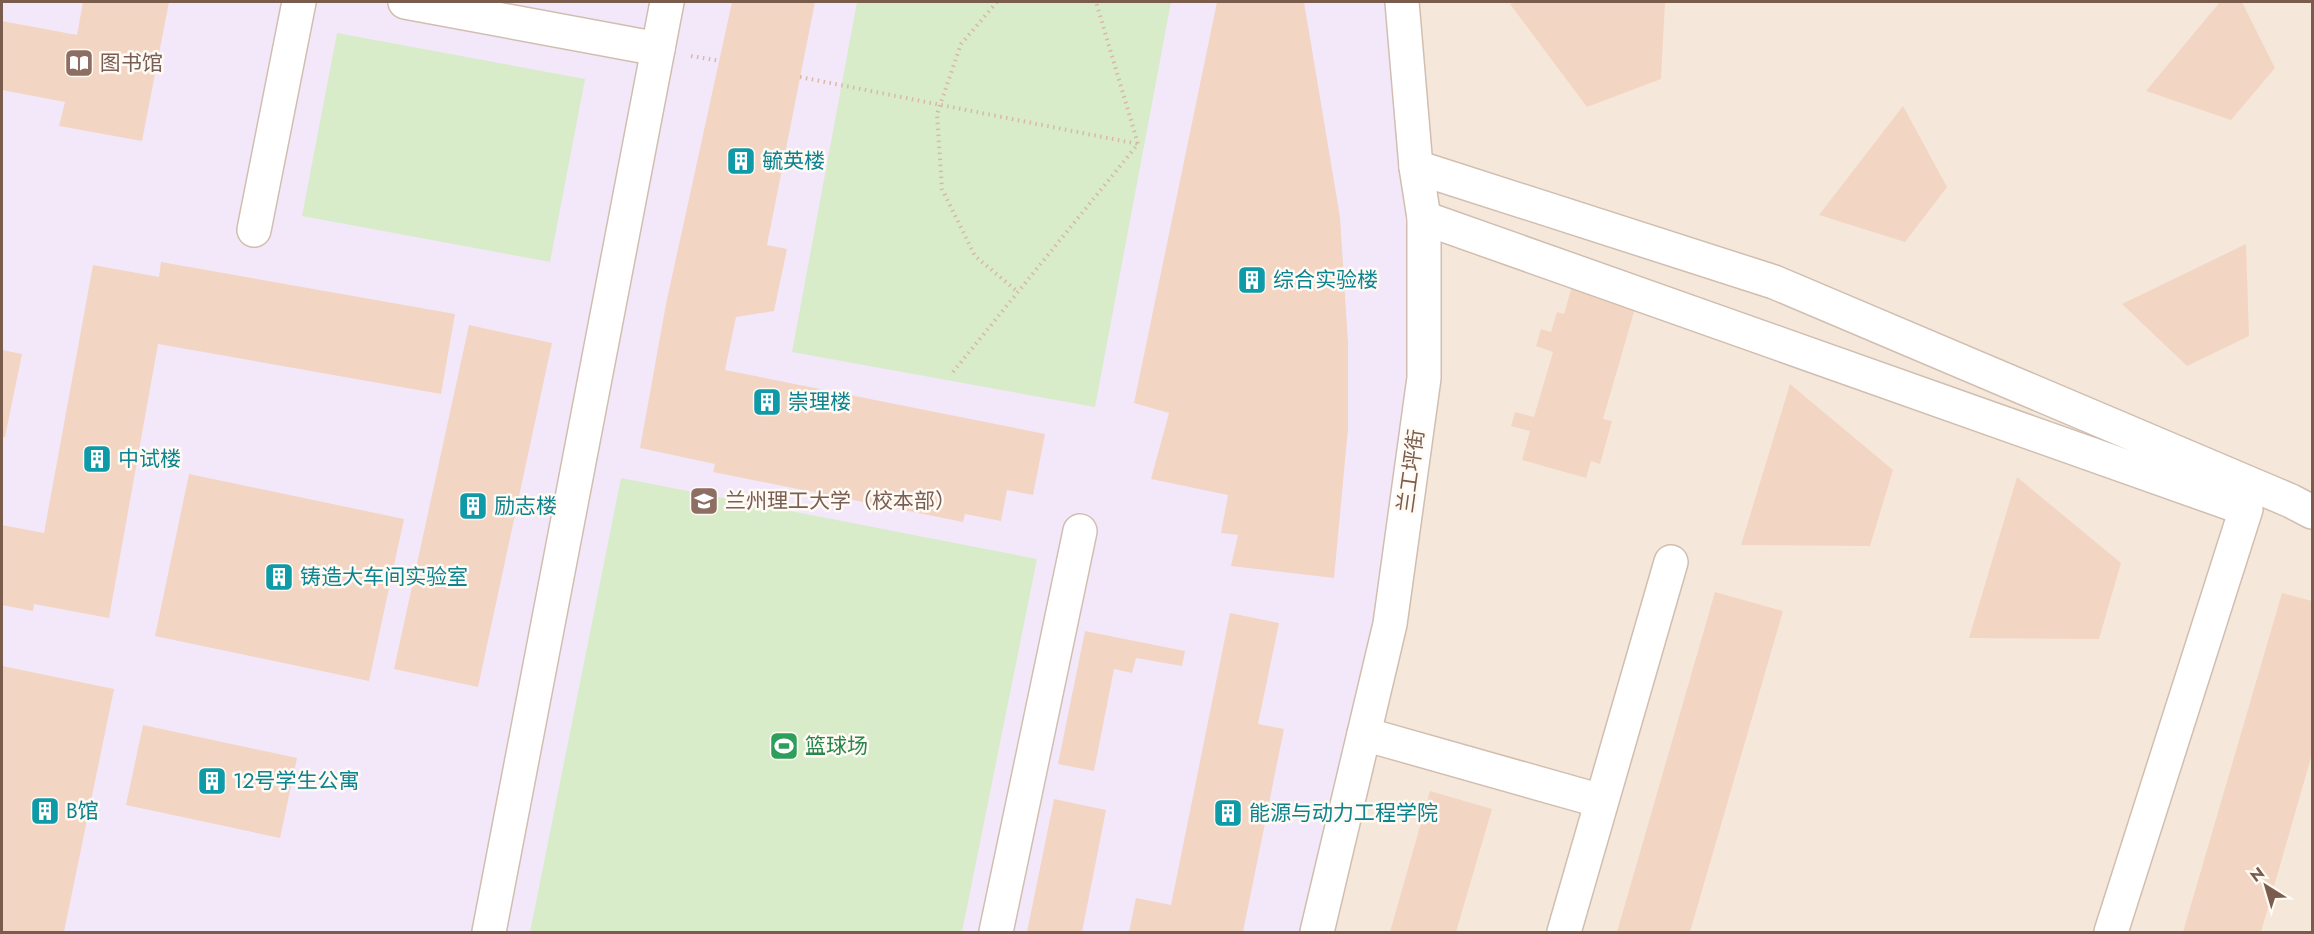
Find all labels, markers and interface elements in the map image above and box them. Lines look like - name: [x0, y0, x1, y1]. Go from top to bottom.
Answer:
- library icon: 图书馆: [63, 47, 95, 79]
- place label: 图书馆: [100, 48, 163, 78]
- building icon: 毓英楼: [725, 145, 757, 177]
- place label: 毓英楼: [762, 146, 825, 176]
- building icon: 综合实验楼: [1236, 264, 1268, 296]
- place label: 综合实验楼: [1273, 265, 1378, 295]
- building icon: 崇理楼: [751, 386, 783, 418]
- place label: 崇理楼: [788, 387, 851, 417]
- street label: 兰工坪街: [1390, 427, 1432, 515]
- building icon: 中试楼: [81, 443, 113, 475]
- place label: 中试楼: [118, 444, 181, 474]
- school or university icon: 兰州理工大学（校本部）: [688, 485, 720, 517]
- place label: 兰州理工大学（校本部）: [725, 486, 956, 516]
- building icon: 励志楼: [457, 490, 489, 522]
- place label: 励志楼: [494, 491, 557, 521]
- building icon: 铸造大车间实验室: [263, 561, 295, 593]
- place label: 铸造大车间实验室: [300, 562, 468, 592]
- sports icon: 篮球场: [768, 730, 800, 762]
- place label: 篮球场: [805, 731, 868, 761]
- building icon: 12号学生公寓: [196, 765, 228, 797]
- place label: 12号学生公寓: [233, 766, 359, 796]
- building icon: B馆: [29, 795, 61, 827]
- place label: B馆: [66, 796, 99, 826]
- building icon: 能源与动力工程学院: [1212, 797, 1244, 829]
- place label: 能源与动力工程学院: [1249, 798, 1438, 828]
- north arrow: [2236, 856, 2296, 916]
- text: N: [2245, 861, 2269, 887]

